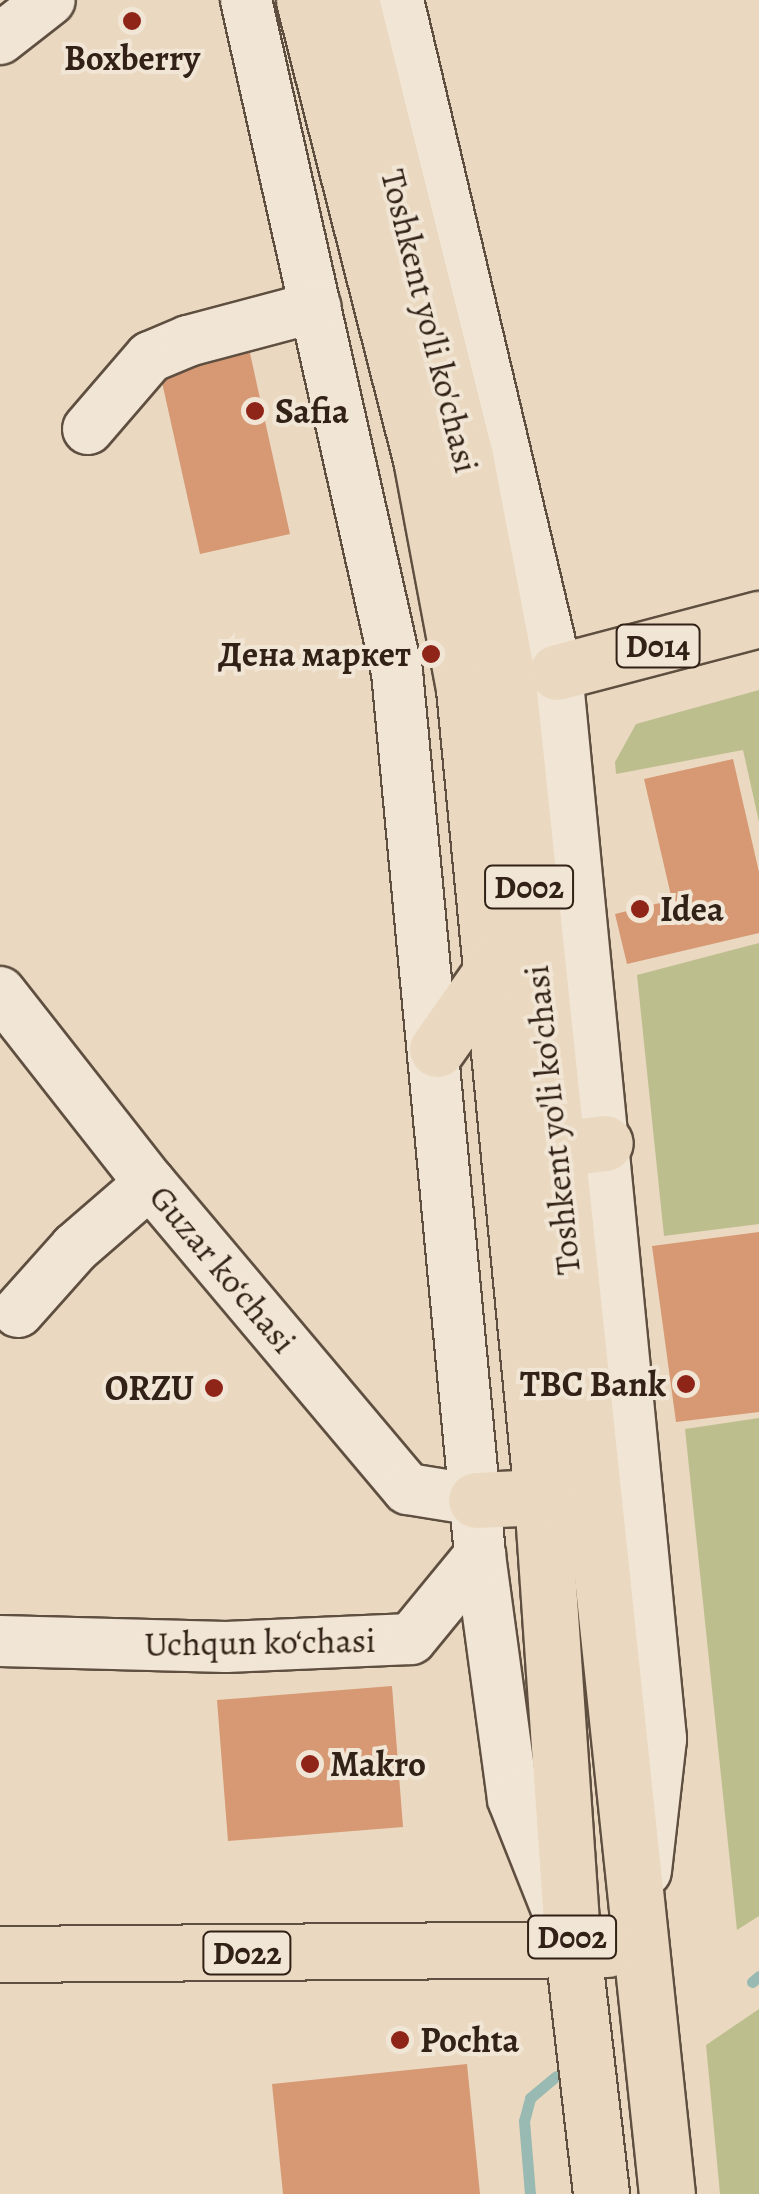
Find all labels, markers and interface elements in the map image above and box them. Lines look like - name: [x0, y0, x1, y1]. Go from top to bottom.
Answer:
- marker: Boxberry: [121, 10, 143, 32]
- place label: Boxberry: [64, 37, 200, 79]
- street label: Toshkent yo'li ko'chasi: [372, 165, 488, 477]
- place label: Safia: [275, 390, 349, 432]
- marker: Safia: [244, 400, 266, 422]
- road number: D014: [616, 619, 700, 673]
- place label: Дена маркет: [218, 633, 411, 675]
- marker: Дена маркет: [420, 643, 442, 665]
- road number: D002: [484, 860, 574, 914]
- place label: Idea: [660, 888, 724, 930]
- marker: Idea: [629, 898, 651, 920]
- street label: Toshkent yo'li ko'chasi: [515, 963, 589, 1277]
- street label: Guzar ko‘chasi: [141, 1176, 305, 1362]
- place label: TBC Bank: [520, 1363, 666, 1405]
- place label: ORZU: [105, 1367, 194, 1409]
- marker: TBC Bank: [675, 1373, 697, 1395]
- marker: ORZU: [203, 1377, 225, 1399]
- street label: Uchqun ko‘chasi: [144, 1619, 376, 1665]
- place label: Makro: [330, 1743, 426, 1785]
- marker: Makro: [299, 1753, 321, 1775]
- road number: D002: [527, 1910, 617, 1964]
- road number: D022: [202, 1926, 292, 1980]
- place label: Pochta: [420, 2019, 519, 2061]
- marker: Pochta: [389, 2029, 411, 2051]

